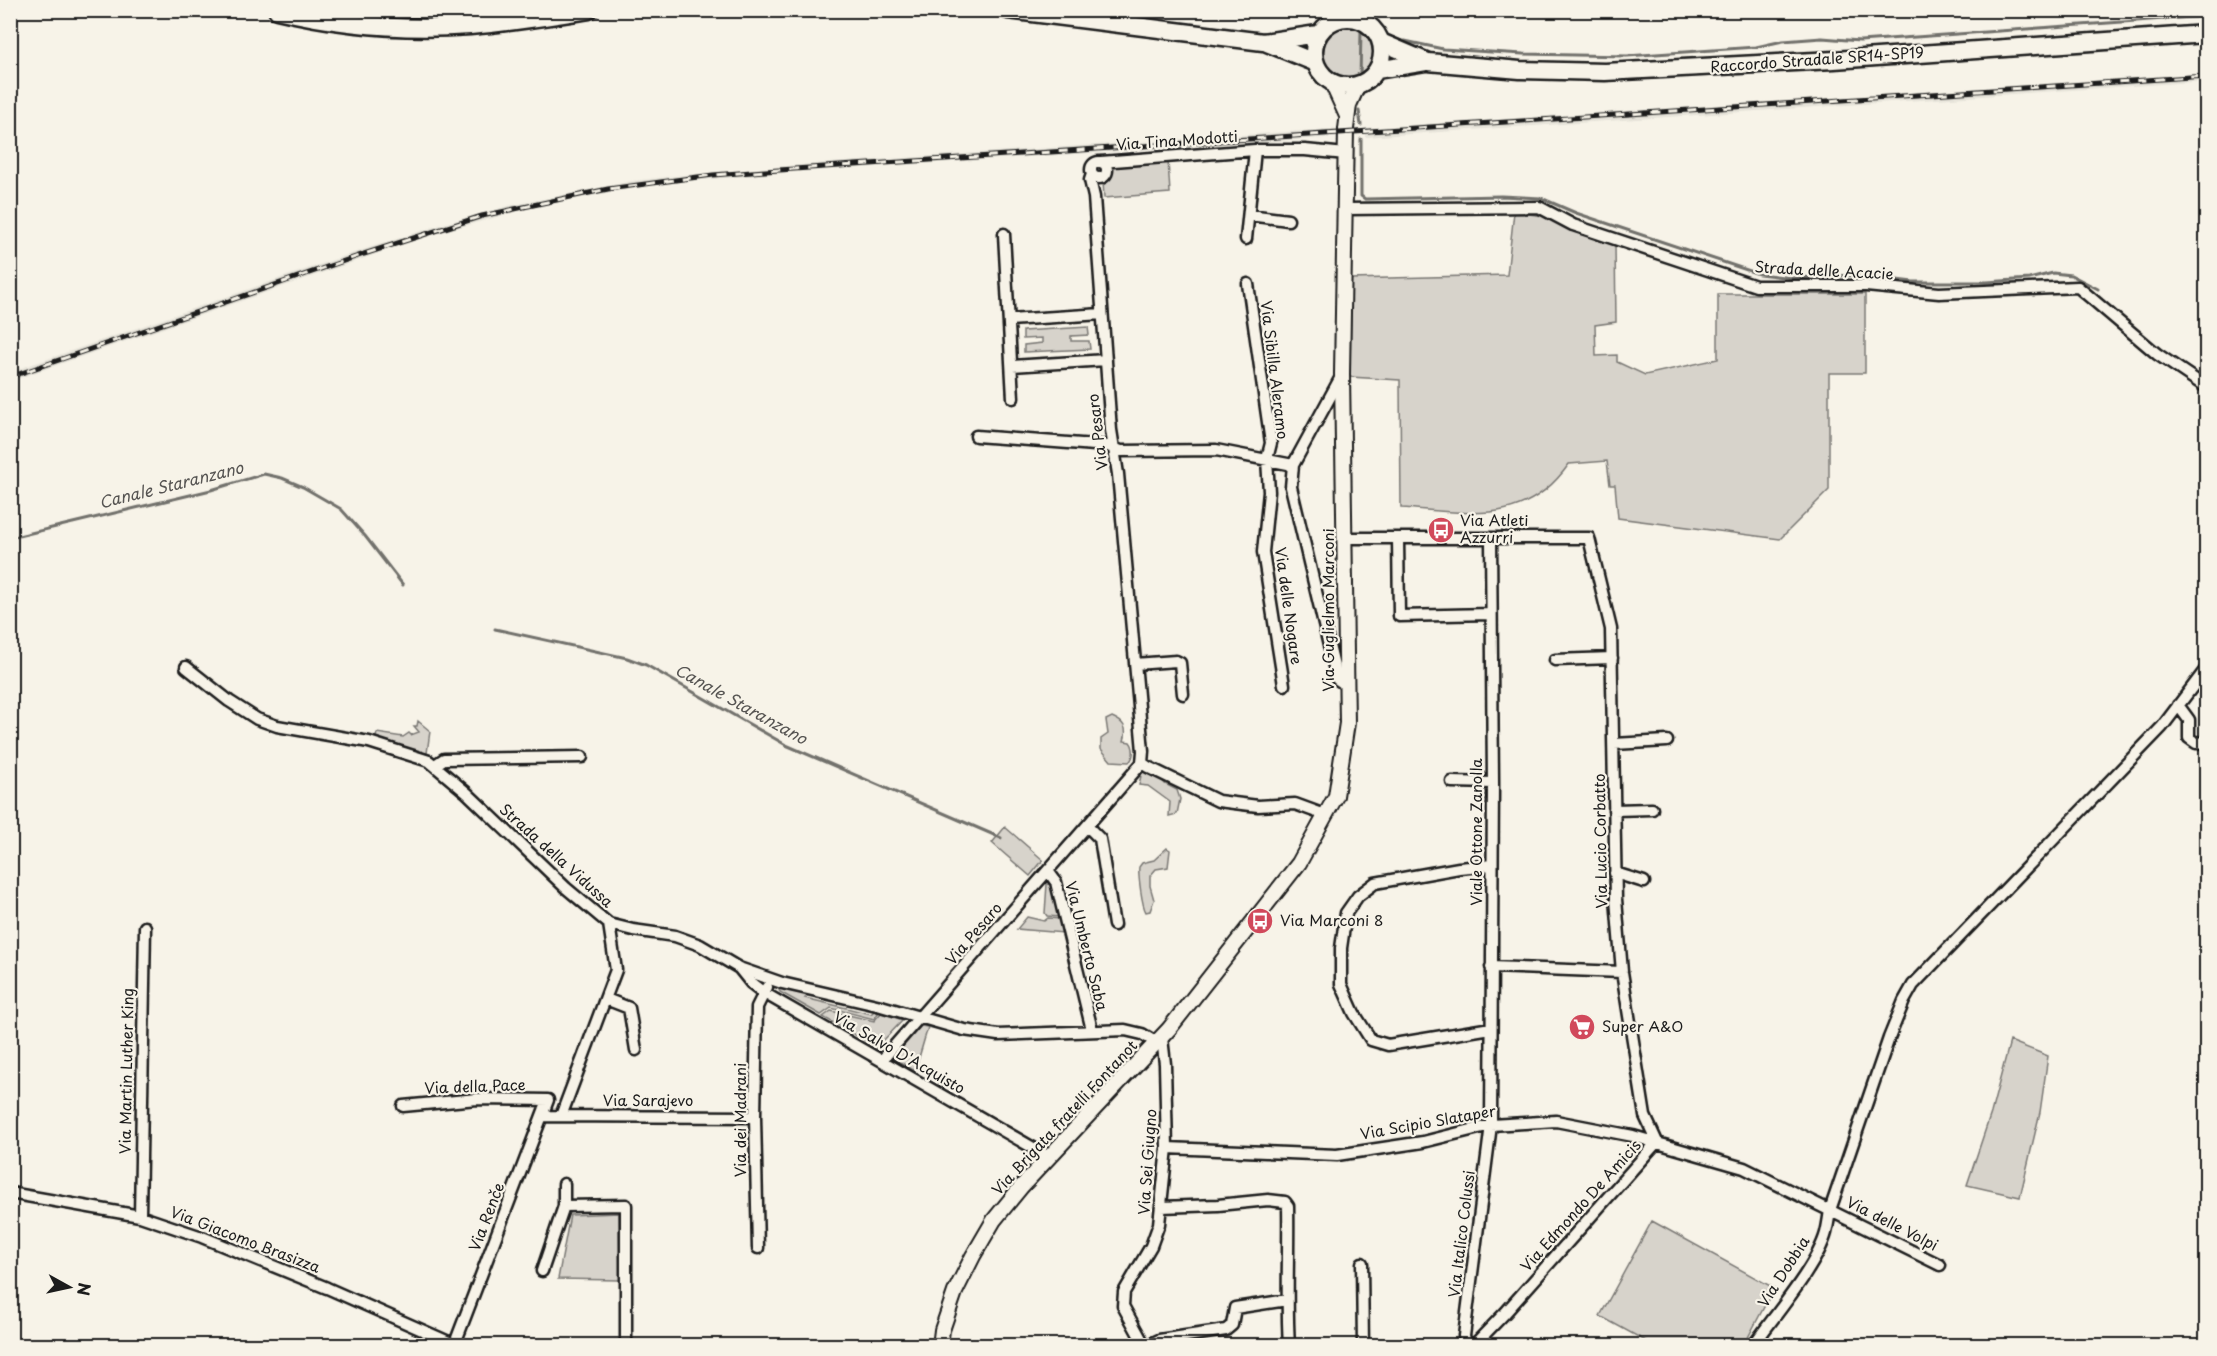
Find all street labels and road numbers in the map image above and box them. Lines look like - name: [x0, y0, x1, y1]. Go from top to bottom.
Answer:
- street label: Raccordo Stradale SR14-SP19: [1709, 40, 1925, 77]
- street label: Via Tina Modotti: [1115, 124, 1239, 155]
- street label: Strada delle Acacie: [1754, 254, 1894, 285]
- street label: Via Sibilla Aleramo: [1256, 299, 1295, 440]
- street label: Via Pesaro: [1080, 393, 1113, 472]
- street label: Via Guglielmo Marconi: [1316, 528, 1339, 692]
- street label: Via delle Nogare: [1270, 545, 1309, 666]
- street label: Viale Ottone Zanolla: [1464, 758, 1487, 906]
- street label: Via Lucio Corbatto: [1587, 773, 1612, 909]
- street label: Strada della Vidussa: [495, 797, 619, 913]
- street label: Via Umberto Saba: [1060, 878, 1115, 1013]
- street label: Via Pesaro: [939, 897, 1007, 969]
- street label: Via Martin Luther King: [113, 988, 138, 1154]
- street label: Via Salvo D'Acquisto: [830, 1005, 970, 1099]
- street label: Via Brigata fratelli Fontanot: [986, 1034, 1142, 1200]
- street label: Via dei Madrani: [728, 1063, 751, 1177]
- street label: Via della Pace: [424, 1072, 526, 1099]
- street label: Via Sarajevo: [603, 1088, 693, 1111]
- street label: Via Scipio Slataper: [1358, 1098, 1497, 1145]
- street label: Via Sei Giugno: [1131, 1108, 1162, 1216]
- street label: Via Edmondo De Amicis: [1514, 1134, 1646, 1276]
- street label: Via Italico Colussi: [1441, 1169, 1480, 1299]
- street label: Via Renče: [462, 1179, 509, 1254]
- street label: Via delle Volpi: [1843, 1190, 1943, 1256]
- street label: Via Giacomo Brasizza: [167, 1199, 324, 1278]
- street label: Via Dobbia: [1751, 1231, 1815, 1311]

